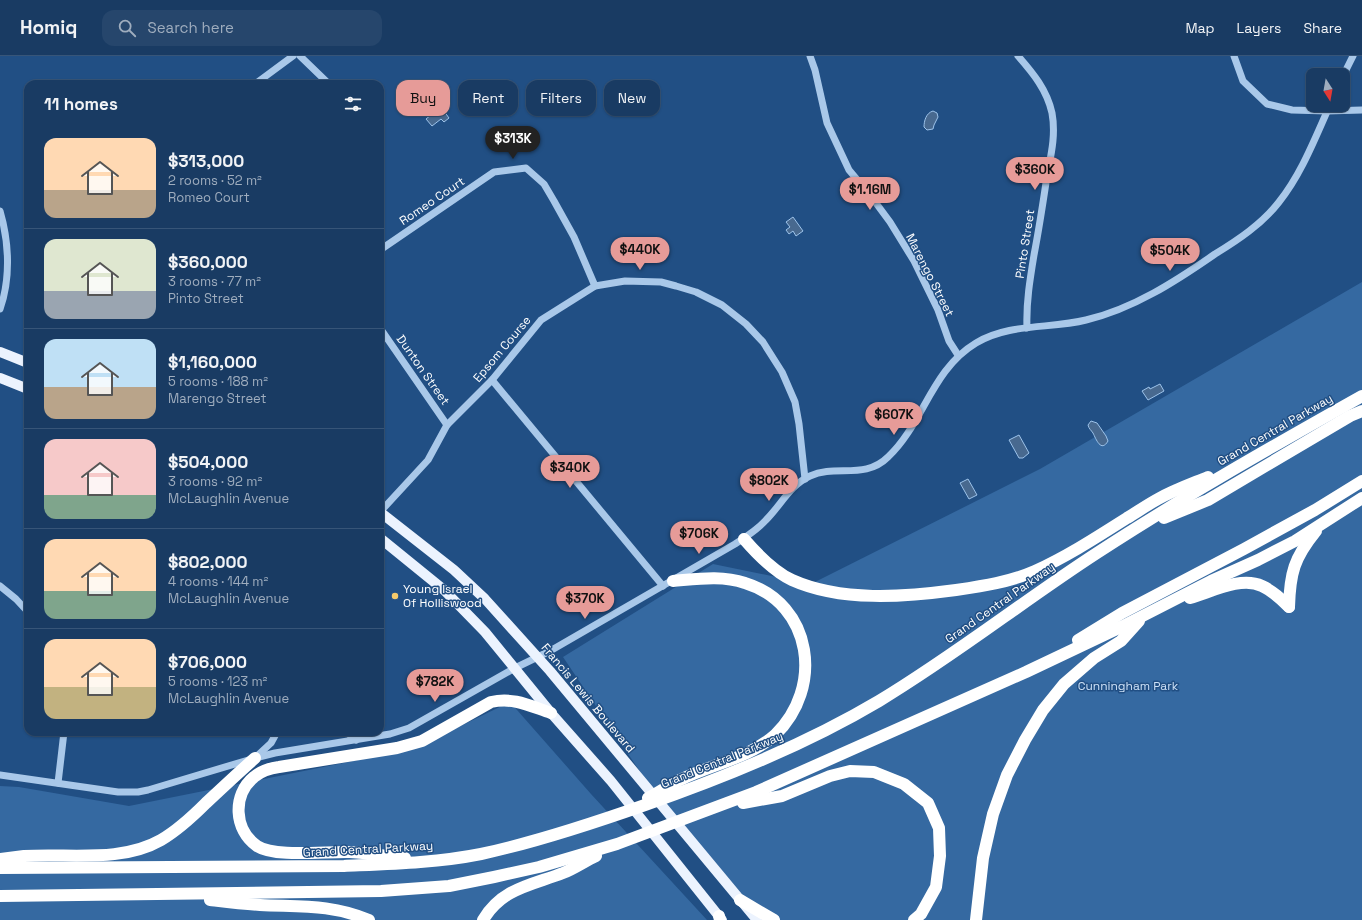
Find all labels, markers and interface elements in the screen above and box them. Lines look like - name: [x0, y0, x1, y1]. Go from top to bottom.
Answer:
- search box: [102, 10, 382, 46]
- text: Homiq: [20, 15, 78, 40]
- icon: search: [116, 17, 138, 39]
- text: Search here: [148, 18, 234, 37]
- text: Map: [1185, 19, 1215, 37]
- text: Layers: [1237, 19, 1281, 37]
- text: Share: [1303, 19, 1342, 37]
- north arrow: [1306, 68, 1350, 112]
- map controls: [1306, 68, 1350, 112]
- chip: Buy: [396, 80, 450, 116]
- chip: Rent: [458, 80, 518, 116]
- chip: Filters: [526, 80, 596, 116]
- chip: New: [604, 80, 660, 116]
- text: 11 homes: [44, 93, 118, 115]
- icon: filters: [342, 93, 364, 115]
- pin: $313K: [485, 126, 541, 160]
- text: $313K: [494, 130, 532, 147]
- text: $313,000: [168, 150, 244, 172]
- icon: home: [76, 154, 124, 202]
- pin: $360K: [1007, 157, 1063, 191]
- text: $360K: [1015, 161, 1055, 178]
- text: 2 rooms · 52 m²: [168, 172, 262, 189]
- street label: Romeo Court: [396, 173, 468, 229]
- pin: $1.16M: [837, 177, 903, 211]
- text: $1.16M: [849, 181, 891, 198]
- text: Romeo Court: [168, 189, 250, 206]
- street label: Pinto Street: [1012, 208, 1038, 280]
- street label: Marengo Street: [902, 231, 958, 319]
- pin: $440K: [612, 237, 668, 271]
- pin: $504K: [1142, 238, 1198, 272]
- text: $440K: [620, 241, 660, 258]
- text: $504K: [1150, 242, 1190, 259]
- text: $360,000: [168, 251, 248, 273]
- icon: home: [76, 255, 124, 303]
- text: 3 rooms · 77 m²: [168, 273, 261, 290]
- text: Pinto Street: [168, 290, 244, 307]
- street label: Epsom Course: [470, 312, 534, 386]
- street label: Dunton Street: [393, 332, 453, 408]
- text: $1,160,000: [168, 351, 257, 373]
- icon: home: [76, 355, 124, 403]
- text: 5 rooms · 188 m²: [168, 373, 268, 390]
- text: Marengo Street: [168, 390, 267, 407]
- street label: Grand Central Parkway: [1214, 390, 1336, 470]
- pin: $607K: [866, 402, 922, 436]
- text: $607K: [874, 406, 914, 423]
- text: $504,000: [168, 451, 248, 473]
- icon: home: [76, 455, 124, 503]
- pin: $340K: [542, 455, 598, 489]
- text: $340K: [550, 459, 590, 476]
- pin: $802K: [741, 468, 797, 502]
- text: $802K: [749, 472, 789, 489]
- text: 3 rooms · 92 m²: [168, 473, 262, 490]
- text: McLaughlin Avenue: [168, 490, 289, 507]
- pin: $706K: [671, 521, 727, 555]
- text: $706K: [679, 525, 719, 542]
- text: $802,000: [168, 551, 247, 573]
- icon: home: [76, 555, 124, 603]
- street label: Grand Central Parkway: [942, 559, 1058, 647]
- text: 4 rooms · 144 m²: [168, 573, 268, 590]
- place label: Young Israel Of Holliswood: [403, 581, 482, 611]
- pin: $370K: [557, 586, 613, 620]
- text: McLaughlin Avenue: [168, 590, 289, 607]
- text: $370K: [565, 590, 605, 607]
- marker: Young Israel Of Holliswood: [390, 591, 400, 601]
- street label: Francis Lewis Boulevard: [538, 640, 638, 756]
- text: $706,000: [168, 651, 247, 673]
- icon: home: [76, 655, 124, 703]
- pin: $782K: [407, 669, 463, 703]
- text: 5 rooms · 123 m²: [168, 673, 267, 690]
- text: $782K: [416, 673, 454, 690]
- park label: Cunningham Park: [1078, 678, 1179, 694]
- text: McLaughlin Avenue: [168, 690, 289, 707]
- street label: Grand Central Parkway: [658, 728, 786, 792]
- street label: Grand Central Parkway: [302, 838, 434, 860]

